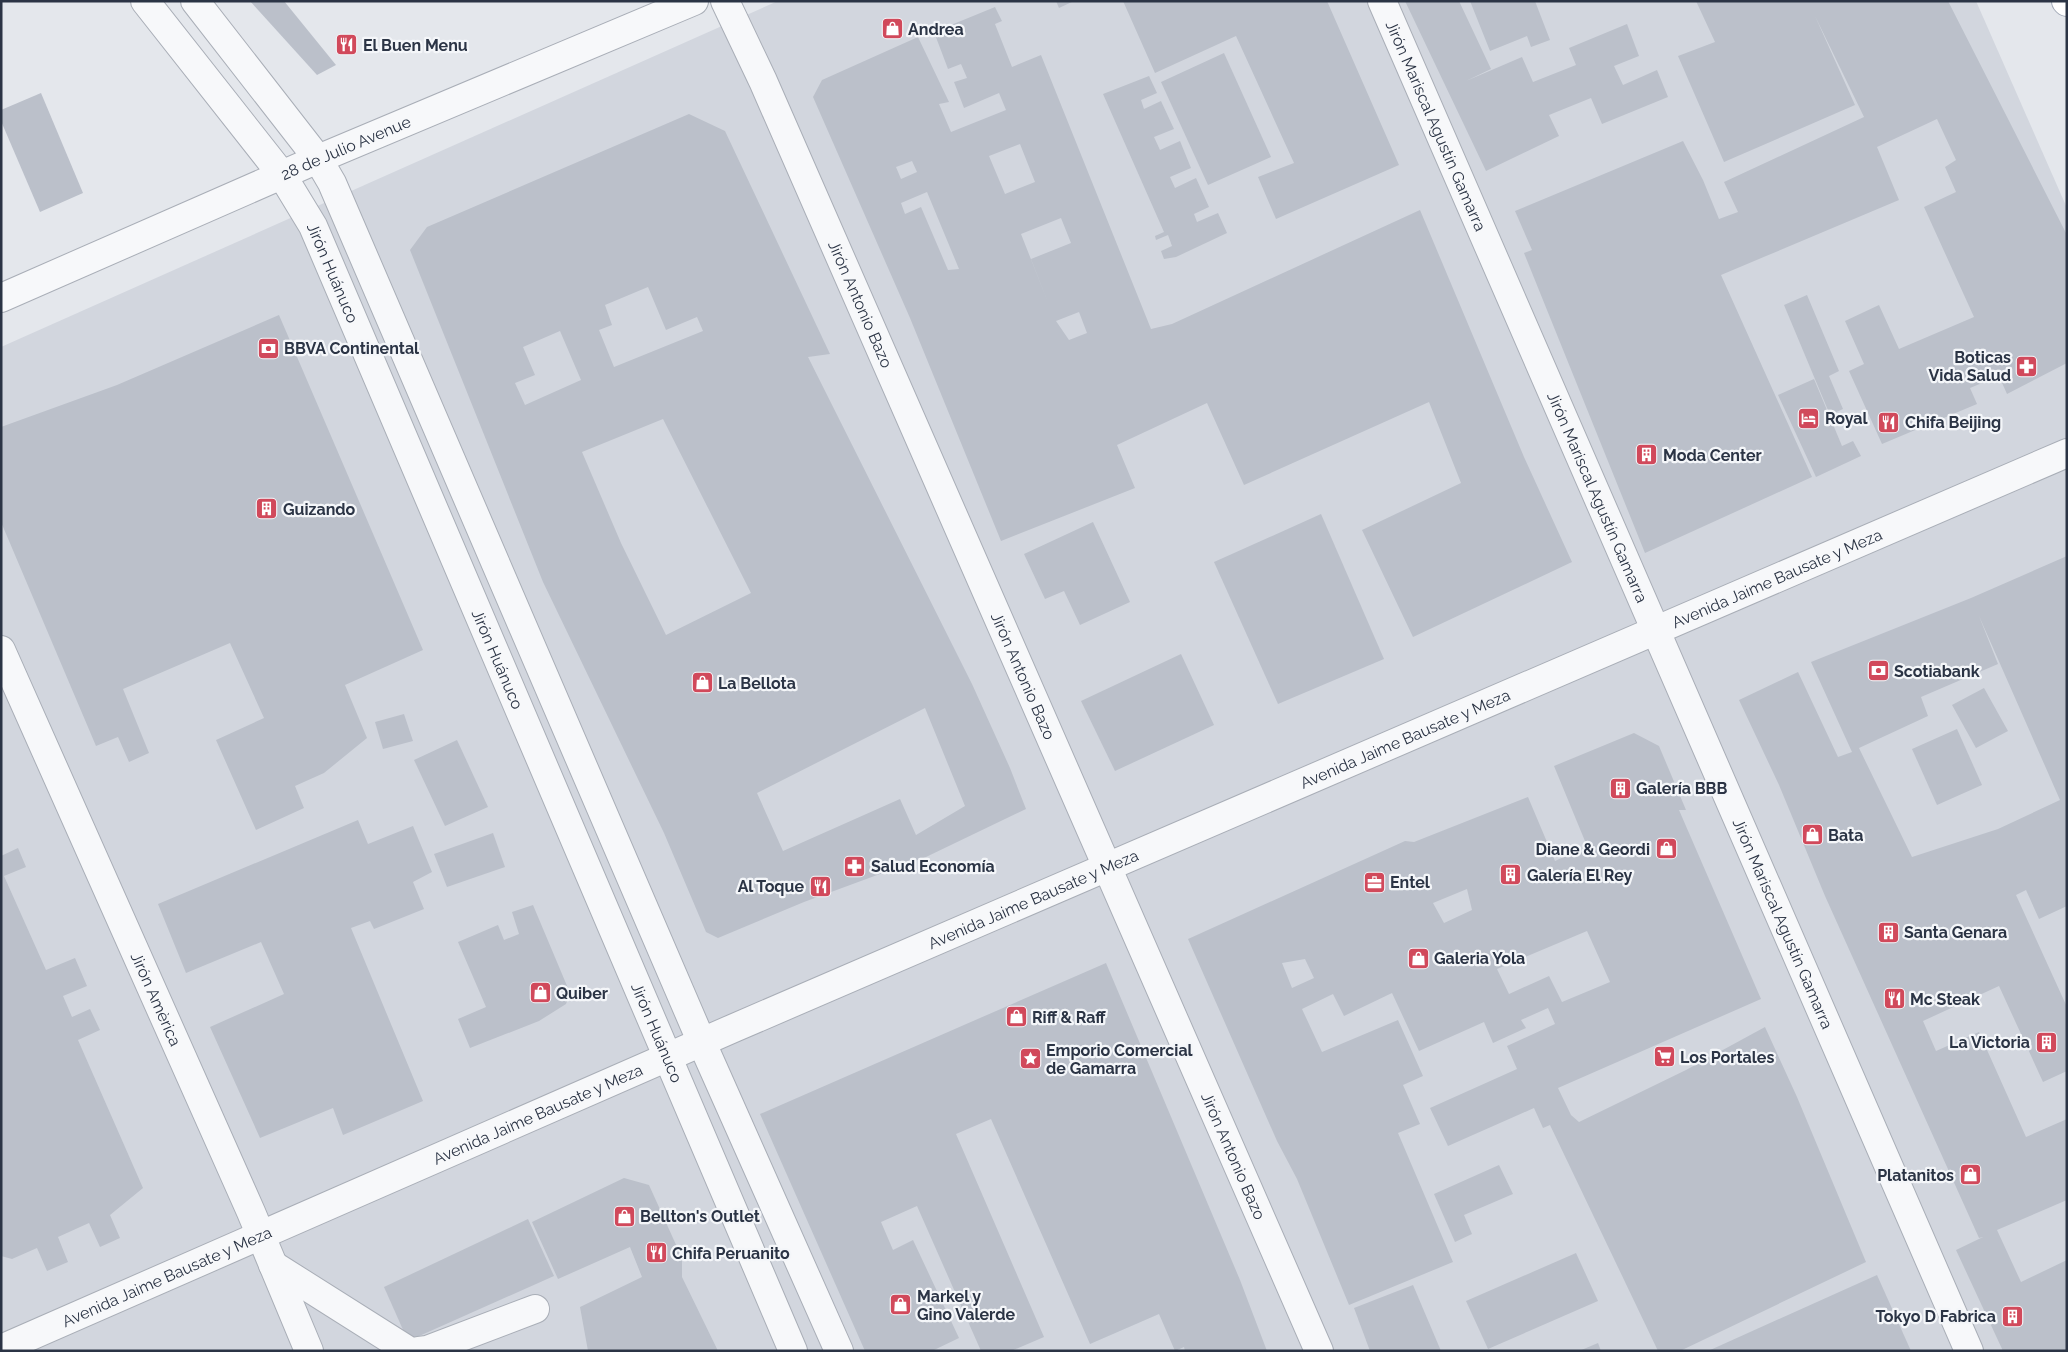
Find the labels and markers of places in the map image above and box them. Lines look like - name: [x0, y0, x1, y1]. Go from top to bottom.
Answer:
- shop icon: Andrea: [880, 17, 904, 41]
- place label: Andrea: [908, 20, 964, 39]
- restaurant icon: El Buen Menu: [335, 33, 359, 57]
- place label: El Buen Menu: [363, 36, 468, 55]
- bank icon: BBVA Continental: [256, 336, 280, 360]
- place label: BBVA Continental: [284, 339, 420, 358]
- place label: Boticas Vida Salud: [1929, 348, 2011, 385]
- pharmacy icon: Boticas Vida Salud: [2015, 354, 2039, 378]
- hotel icon: Royal: [1797, 406, 1821, 430]
- place label: Royal: [1825, 409, 1869, 428]
- restaurant icon: Chifa Beijing: [1877, 410, 1901, 434]
- place label: Chifa Beijing: [1905, 413, 2001, 432]
- building icon: Moda Center: [1635, 443, 1659, 467]
- place label: Moda Center: [1663, 446, 1762, 465]
- building icon: Guizando: [255, 497, 279, 521]
- place label: Guizando: [283, 500, 356, 519]
- bank icon: Scotiabank: [1866, 659, 1890, 683]
- place label: Scotiabank: [1894, 662, 1980, 681]
- shop icon: La Bellota: [690, 671, 714, 695]
- place label: La Bellota: [718, 674, 796, 693]
- building icon: Galería BBB: [1608, 776, 1632, 800]
- place label: Galería BBB: [1636, 779, 1727, 798]
- shop icon: Bata: [1800, 823, 1824, 847]
- place label: Bata: [1828, 826, 1863, 845]
- shop icon: Diane & Geordi: [1654, 837, 1678, 861]
- place label: Diane & Geordi: [1536, 840, 1650, 859]
- pharmacy icon: Salud Economía: [843, 854, 867, 878]
- place label: Salud Economía: [871, 857, 995, 876]
- building icon: Galería El Rey: [1499, 863, 1523, 887]
- place label: Galería El Rey: [1527, 866, 1633, 885]
- office icon: Entel: [1362, 870, 1386, 894]
- place label: Entel: [1390, 873, 1431, 892]
- restaurant icon: Al Toque: [808, 874, 832, 898]
- place label: Al Toque: [738, 877, 804, 896]
- building icon: Santa Genara: [1876, 920, 1900, 944]
- place label: Santa Genara: [1904, 923, 2007, 942]
- shop icon: Galeria Yola: [1406, 946, 1430, 970]
- place label: Galeria Yola: [1434, 949, 1525, 968]
- shop icon: Quiber: [528, 981, 552, 1005]
- place label: Quiber: [556, 984, 608, 1003]
- restaurant icon: Mc Steak: [1882, 987, 1906, 1011]
- place label: Mc Steak: [1910, 990, 1980, 1009]
- shop icon: Riff & Raff: [1004, 1005, 1028, 1029]
- place label: Riff & Raff: [1032, 1008, 1106, 1027]
- building icon: La Victoria: [2034, 1030, 2058, 1054]
- place label: La Victoria: [1949, 1033, 2030, 1052]
- place label: Emporio Comercial de Gamarra: [1046, 1041, 1194, 1078]
- supermarket icon: Los Portales: [1652, 1045, 1676, 1069]
- place icon: Emporio Comercial de Gamarra: [1018, 1047, 1042, 1071]
- place label: Los Portales: [1680, 1048, 1774, 1067]
- shop icon: Platanitos: [1958, 1163, 1982, 1187]
- place label: Platanitos: [1877, 1166, 1954, 1185]
- shop icon: Bellton's Outlet: [612, 1204, 636, 1228]
- place label: Bellton's Outlet: [640, 1207, 760, 1226]
- restaurant icon: Chifa Peruanito: [644, 1241, 668, 1265]
- place label: Chifa Peruanito: [672, 1244, 790, 1263]
- place label: Markel y Gino Valerde: [917, 1287, 1016, 1324]
- shop icon: Markel y Gino Valerde: [889, 1293, 913, 1317]
- building icon: Tokyo D Fabrica: [2000, 1304, 2024, 1328]
- place label: Tokyo D Fabrica: [1875, 1307, 1996, 1326]

